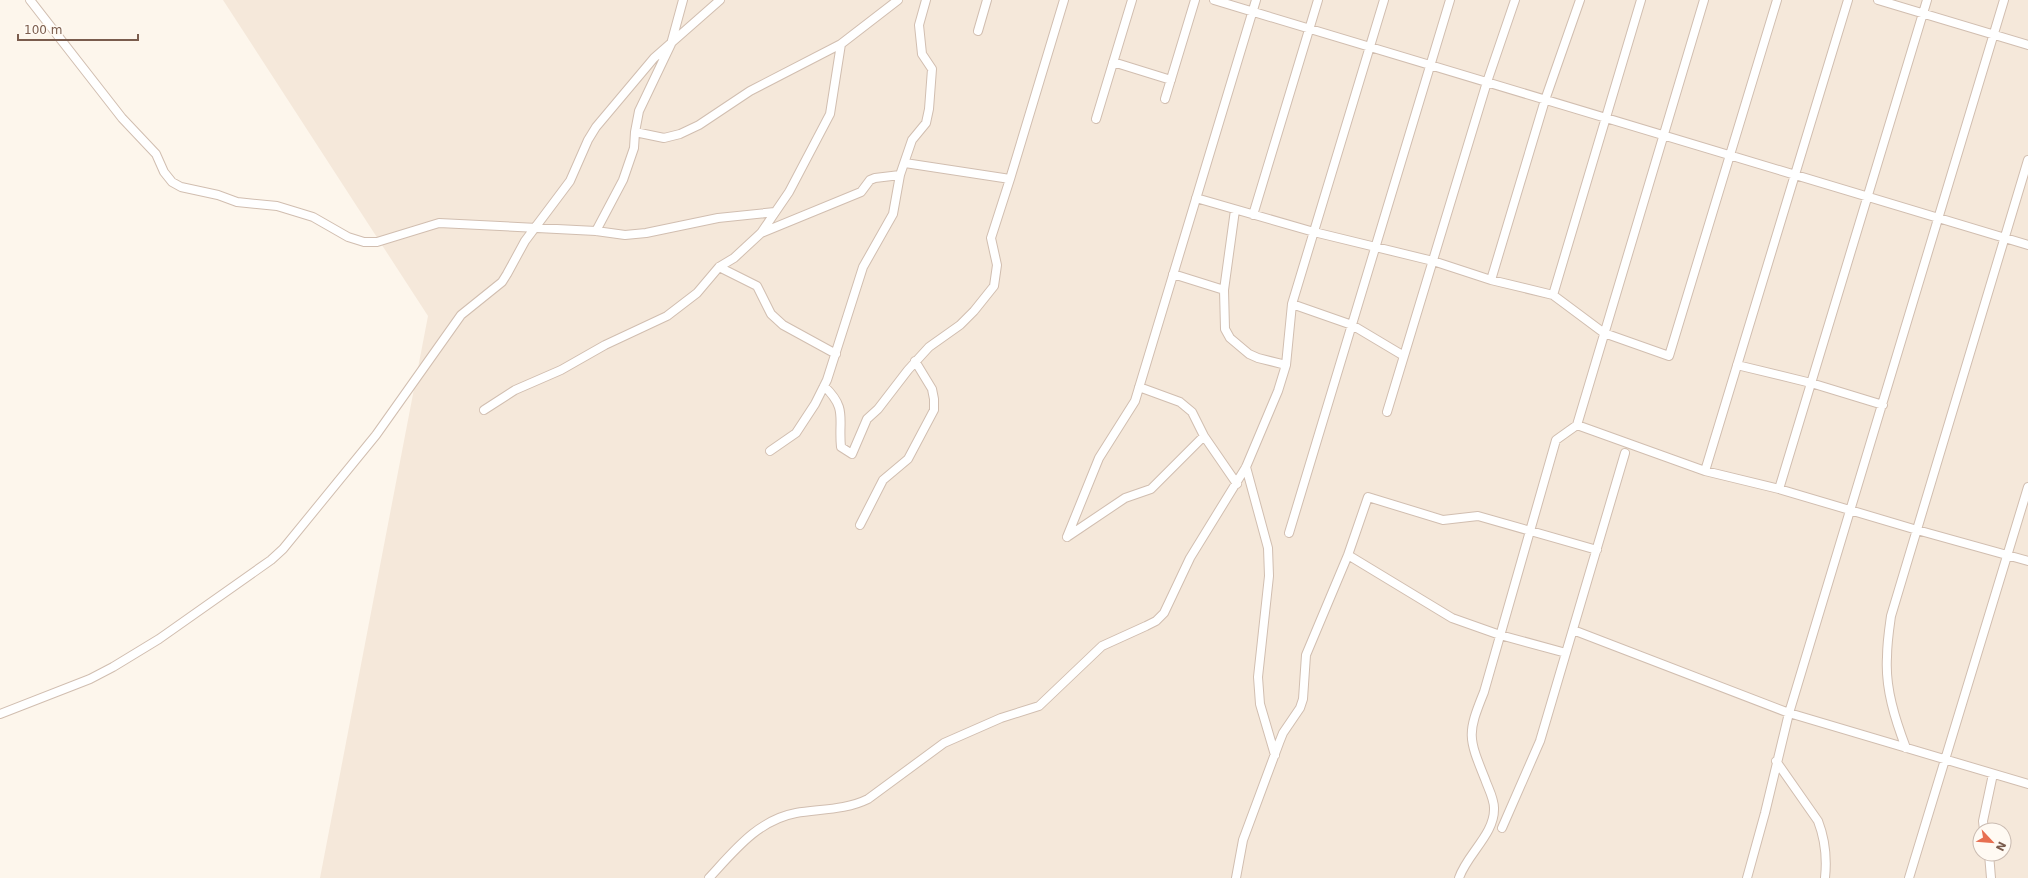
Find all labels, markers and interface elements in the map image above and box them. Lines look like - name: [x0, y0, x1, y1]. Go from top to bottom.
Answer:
- scale bar: [18, 16, 138, 42]
- text: 100 m: [24, 23, 62, 37]
- north arrow: [1972, 822, 2012, 862]
- text: N: [1993, 839, 2008, 853]

